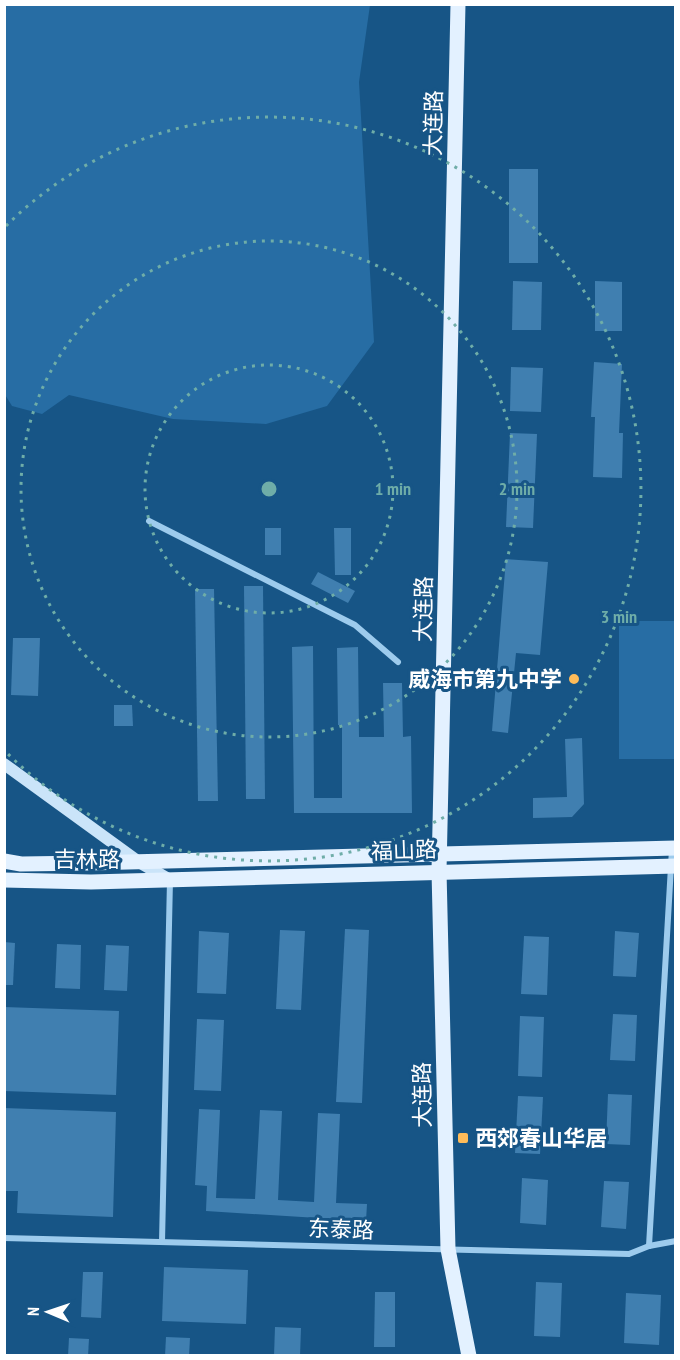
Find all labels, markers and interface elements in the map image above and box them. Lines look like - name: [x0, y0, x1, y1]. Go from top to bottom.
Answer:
- street label: 大连路: [418, 90, 448, 156]
- text: 1 min: [375, 477, 411, 500]
- text: 2 min: [499, 477, 535, 500]
- centre of rings: [259, 479, 279, 499]
- street label: 大连路: [408, 576, 438, 642]
- text: 3 min: [601, 605, 637, 628]
- place label: 威海市第九中学: [408, 665, 562, 693]
- marker: 威海市第九中学: [567, 672, 581, 686]
- street label: 福山路: [371, 835, 437, 865]
- street label: 吉林路: [54, 845, 120, 873]
- street label: 大连路: [407, 1062, 437, 1128]
- place label: 西郊春山华居: [475, 1124, 607, 1152]
- marker: 西郊春山华居: [456, 1131, 470, 1145]
- street label: 东泰路: [308, 1214, 374, 1244]
- north arrow: [18, 1282, 78, 1342]
- text: N: [23, 1307, 43, 1316]

